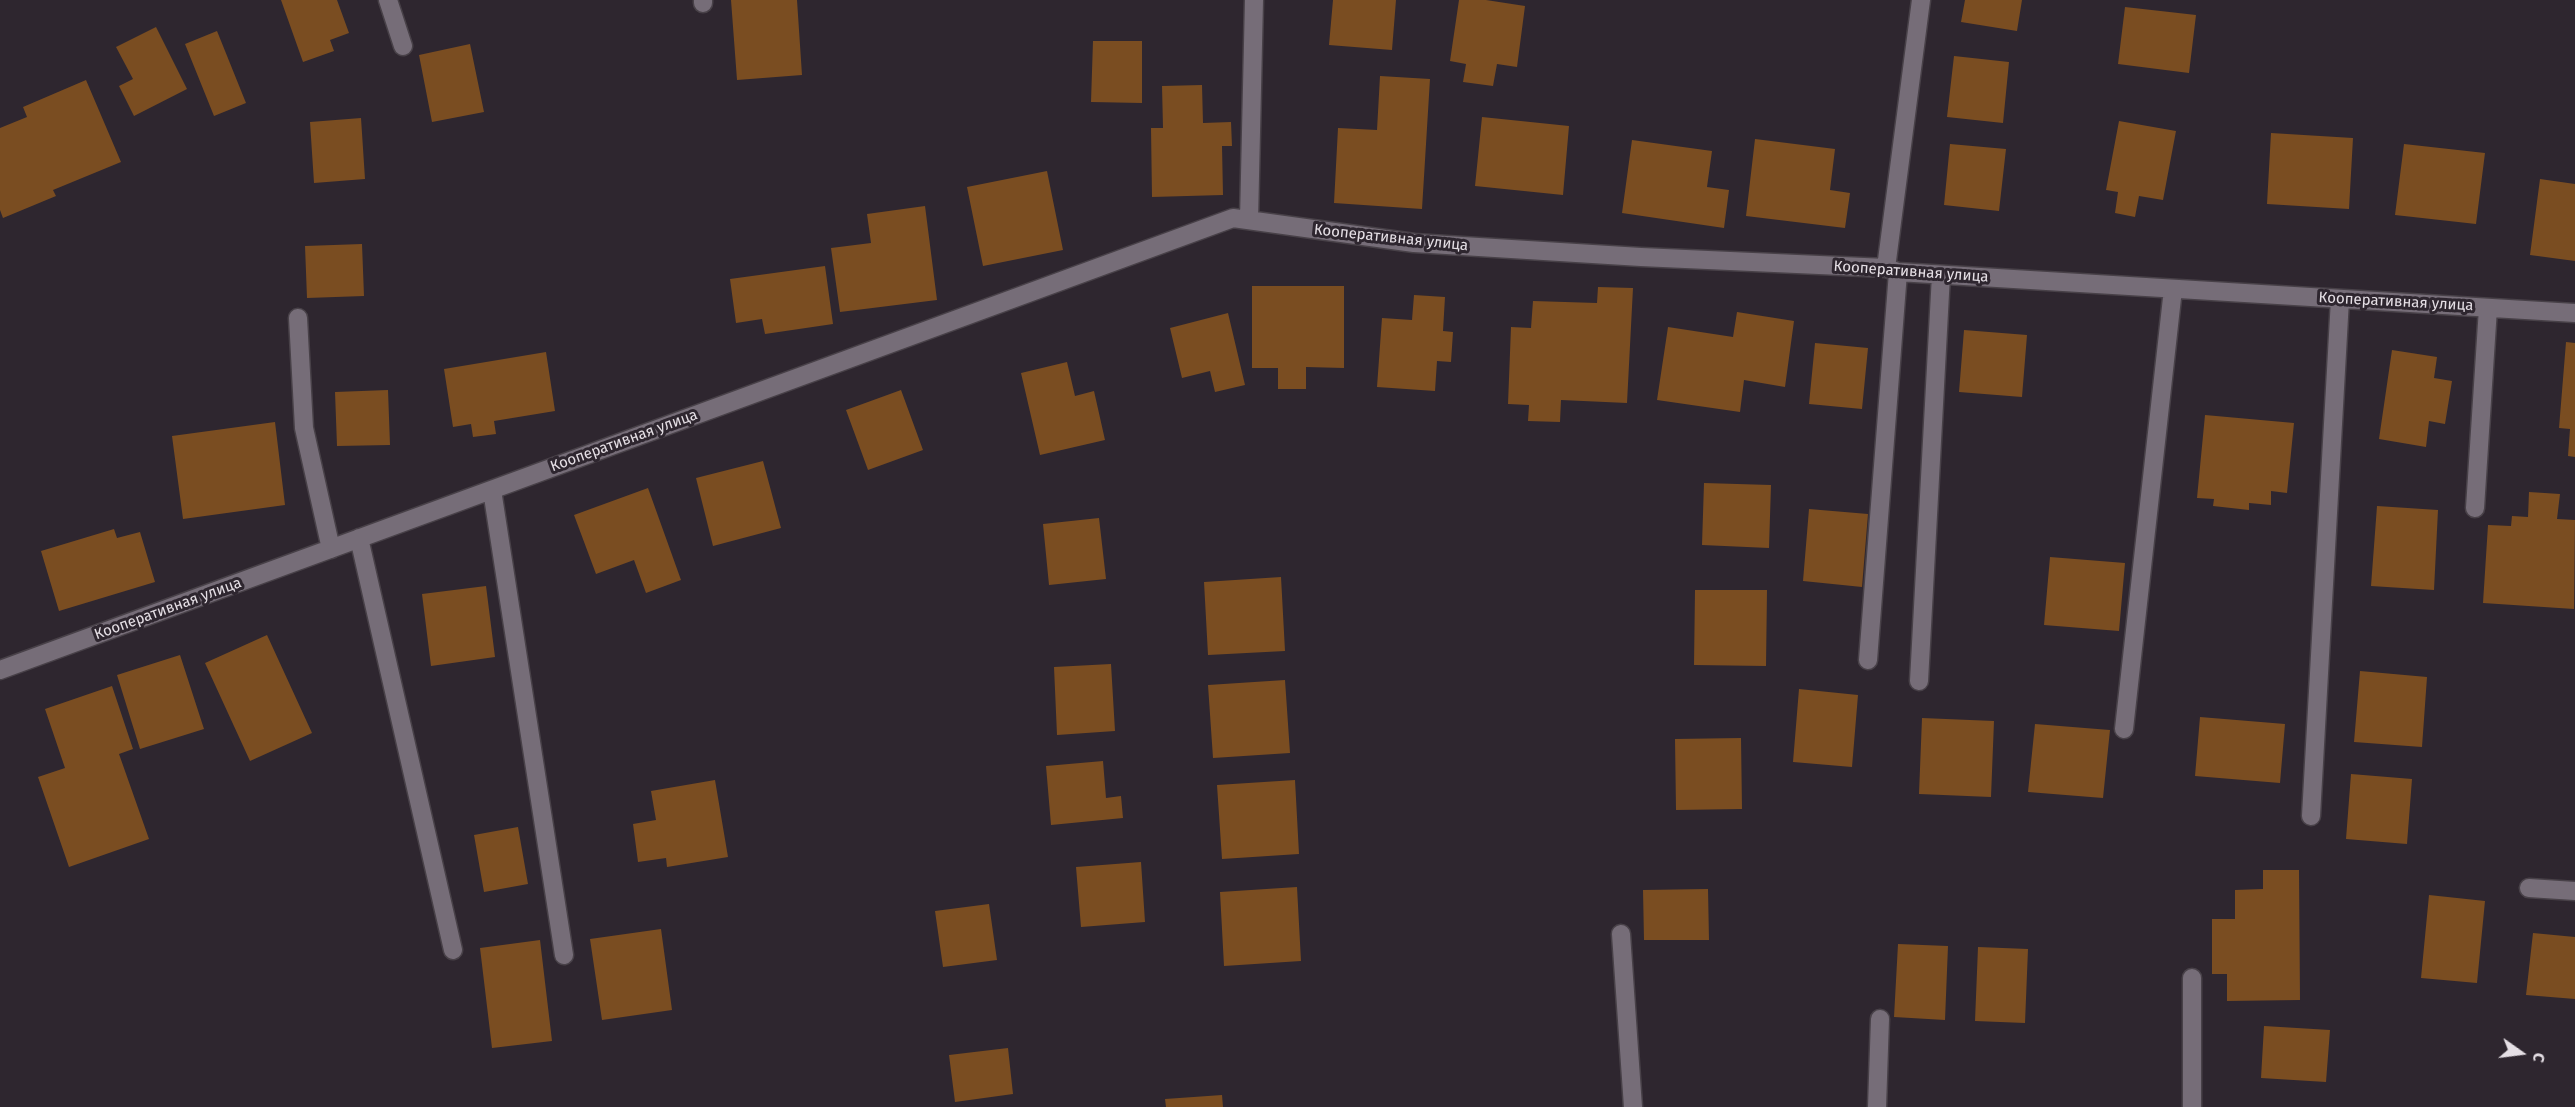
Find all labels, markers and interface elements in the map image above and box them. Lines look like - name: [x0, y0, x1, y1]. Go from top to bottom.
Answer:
- street label: Кооперативная улица: [1313, 221, 1469, 255]
- street label: Кооперативная улица: [1833, 258, 1989, 286]
- street label: Кооперативная улица: [2318, 289, 2474, 315]
- street label: Кооперативная улица: [548, 406, 700, 476]
- street label: Кооперативная улица: [92, 574, 244, 644]
- north arrow: [2491, 1023, 2551, 1083]
- text: С: [2529, 1051, 2549, 1064]

